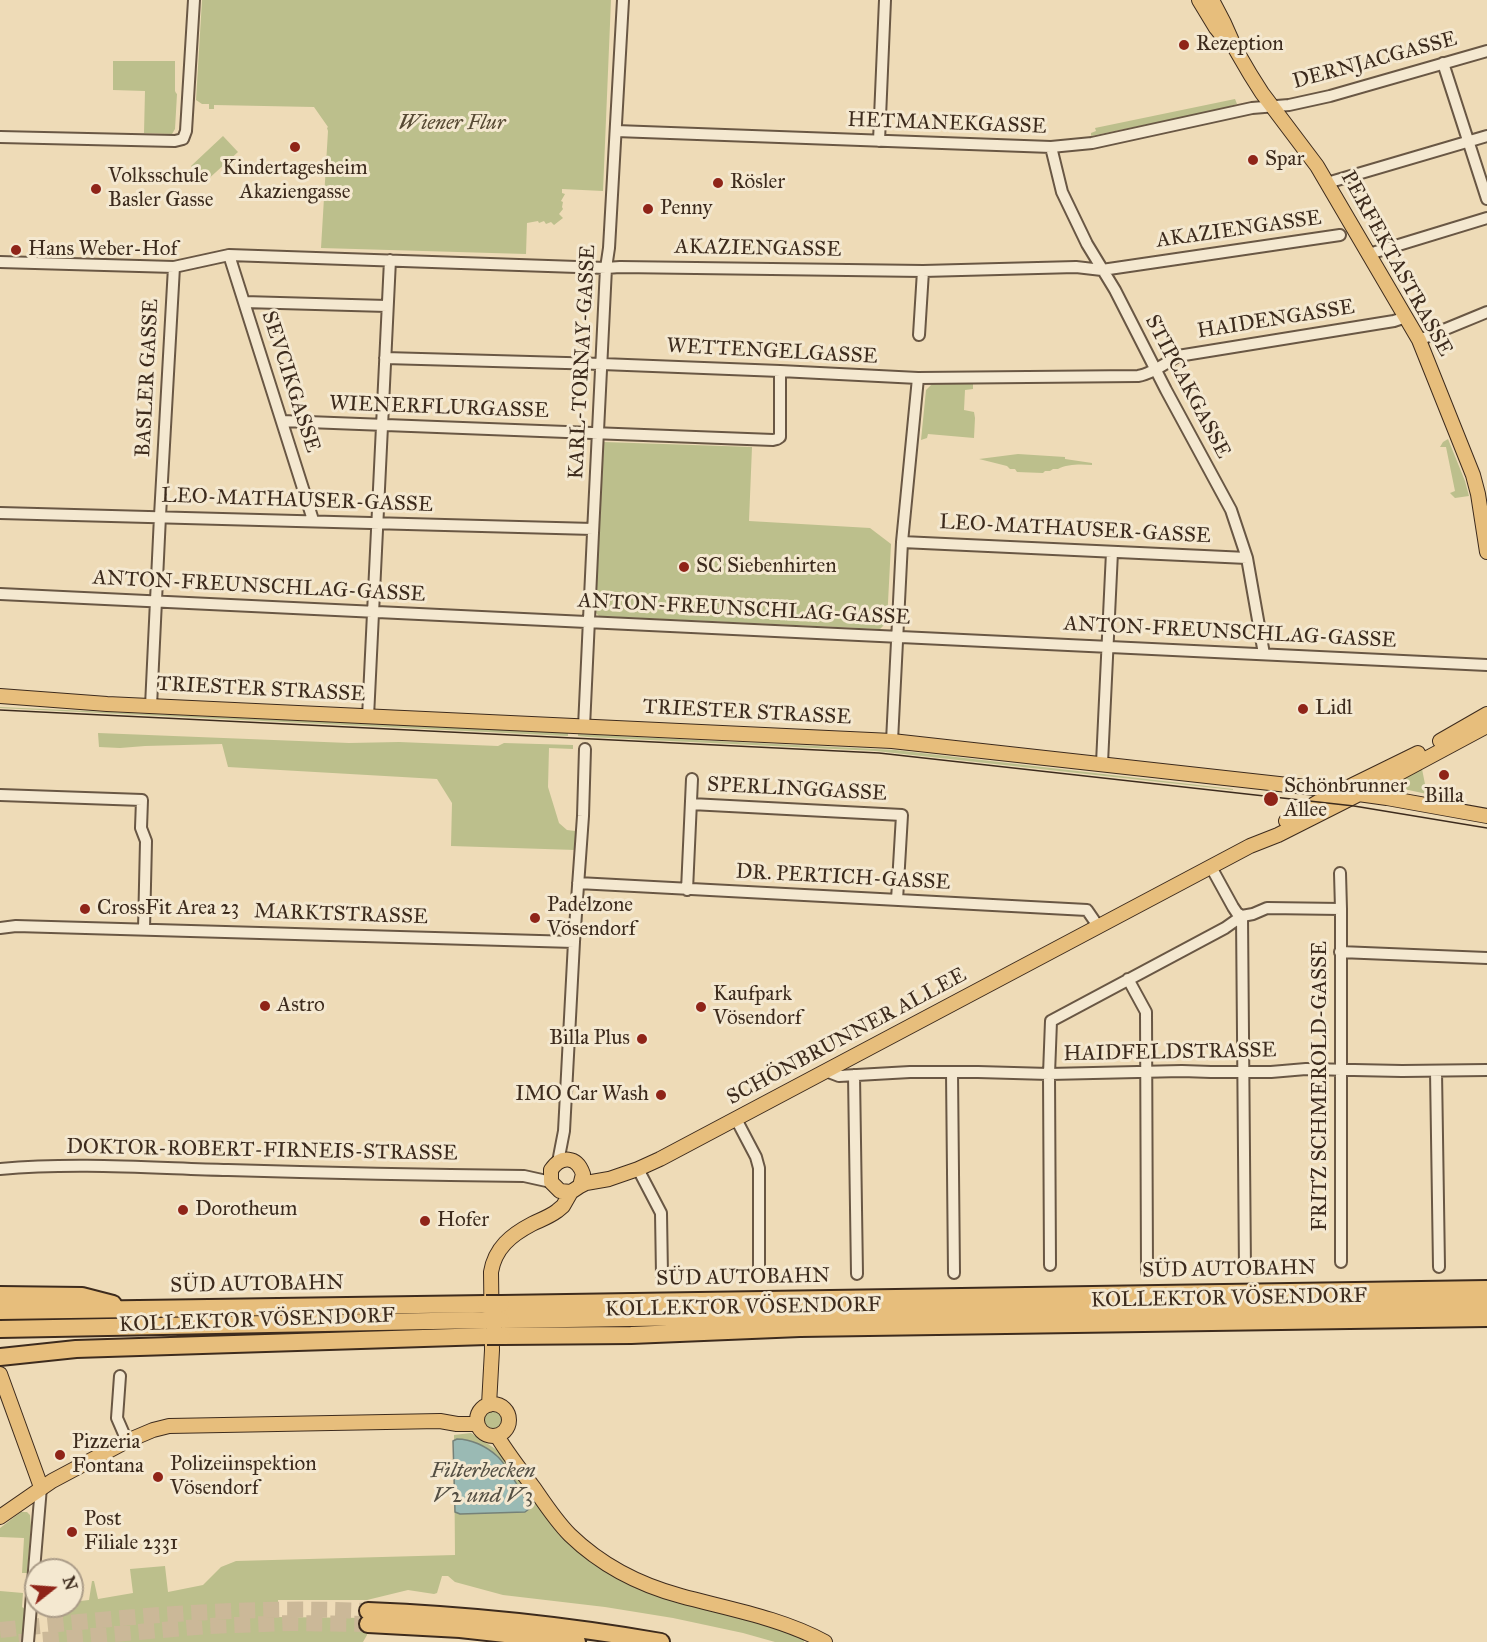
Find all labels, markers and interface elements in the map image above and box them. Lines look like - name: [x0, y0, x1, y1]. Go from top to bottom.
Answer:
- street label: DERNJACGASSE: [1290, 27, 1460, 95]
- place label: Rezeption: [1196, 32, 1284, 58]
- marker: Rezeption: [1177, 38, 1191, 52]
- street label: HETMANEKGASSE: [847, 108, 1047, 140]
- park label: Wiener Flur: [398, 111, 506, 137]
- marker: Kindertagesheim Akaziengasse: [288, 140, 302, 154]
- place label: Spar: [1265, 147, 1304, 173]
- marker: Spar: [1246, 153, 1260, 167]
- place label: Kindertagesheim Akaziengasse: [222, 156, 368, 206]
- place label: Volksschule Basler Gasse: [108, 164, 213, 214]
- street label: PERFEKTASTRASSE: [1335, 167, 1457, 361]
- place label: Rösler: [730, 170, 785, 196]
- marker: Rösler: [711, 176, 725, 190]
- marker: Volksschule Basler Gasse: [89, 182, 103, 196]
- place label: Penny: [660, 196, 712, 222]
- marker: Penny: [641, 202, 655, 216]
- street label: AKAZIENGASSE: [1155, 206, 1323, 254]
- street label: AKAZIENGASSE: [674, 235, 842, 263]
- place label: Hans Weber-Hof: [28, 237, 178, 263]
- marker: Hans Weber-Hof: [9, 243, 23, 257]
- street label: KARL-TORNAY-GASSE: [564, 244, 602, 480]
- street label: HAIDENGASSE: [1196, 295, 1356, 345]
- street label: BASLER GASSE: [131, 298, 165, 458]
- street label: SEVCIKGASSE: [255, 308, 325, 456]
- street label: STIPCAKGASSE: [1139, 311, 1235, 463]
- street label: WETTENGELGASSE: [666, 334, 878, 370]
- street label: WIENERFLURGASSE: [329, 392, 549, 424]
- street label: LEO-MATHAUSER-GASSE: [161, 484, 433, 518]
- street label: LEO-MATHAUSER-GASSE: [939, 510, 1211, 550]
- place label: SC Siebenhirten: [696, 554, 837, 580]
- marker: SC Siebenhirten: [677, 560, 691, 574]
- street label: ANTON-FREUNSCHLAG-GASSE: [92, 566, 426, 608]
- street label: ANTON-FREUNSCHLAG-GASSE: [577, 589, 911, 631]
- street label: ANTON-FREUNSCHLAG-GASSE: [1063, 612, 1397, 654]
- street label: TRIESTER STRASSE: [156, 672, 366, 708]
- street label: TRIESTER STRASSE: [642, 695, 852, 731]
- place label: Lidl: [1315, 696, 1352, 722]
- marker: Lidl: [1296, 702, 1310, 716]
- marker: Billa: [1437, 768, 1451, 782]
- street label: SPERLINGGASSE: [706, 773, 888, 807]
- place label: Schönbrunner Allee: [1284, 774, 1407, 824]
- place label: Billa: [1424, 784, 1464, 810]
- marker: Schönbrunner Allee: [1262, 790, 1280, 808]
- street label: DR. PERTICH-GASSE: [735, 860, 951, 896]
- place label: Padelzone Vösendorf: [547, 893, 636, 943]
- place label: CrossFit Area 23: [97, 896, 239, 922]
- street label: MARKTSTRASSE: [254, 899, 428, 931]
- marker: CrossFit Area 23: [78, 902, 92, 916]
- marker: Padelzone Vösendorf: [528, 911, 542, 925]
- street label: FRITZ SCHMEROLD-GASSE: [1308, 941, 1334, 1231]
- street label: SCHÖNBRUNNER ALLEE: [723, 963, 971, 1111]
- place label: Kaufpark Vösendorf: [713, 982, 802, 1032]
- place label: Astro: [277, 993, 325, 1019]
- marker: Astro: [258, 999, 272, 1013]
- marker: Kaufpark Vösendorf: [694, 1000, 708, 1014]
- place label: Billa Plus: [549, 1026, 630, 1052]
- marker: Billa Plus: [635, 1032, 649, 1046]
- street label: HAIDFELDSTRASSE: [1063, 1039, 1277, 1067]
- place label: IMO Car Wash: [515, 1082, 649, 1108]
- marker: IMO Car Wash: [654, 1088, 668, 1102]
- street label: DOKTOR-ROBERT-FIRNEIS-STRASSE: [66, 1135, 458, 1167]
- place label: Dorotheum: [195, 1197, 297, 1223]
- marker: Dorotheum: [176, 1203, 190, 1217]
- place label: Hofer: [437, 1208, 489, 1234]
- marker: Hofer: [418, 1214, 432, 1228]
- street label: SÜD AUTOBAHN: [1142, 1256, 1316, 1284]
- street label: SÜD AUTOBAHN: [656, 1264, 830, 1292]
- street label: SÜD AUTOBAHN: [170, 1271, 344, 1299]
- street label: KOLLEKTOR VÖSENDORF: [1091, 1284, 1367, 1314]
- street label: KOLLEKTOR VÖSENDORF: [605, 1293, 881, 1323]
- street label: KOLLEKTOR VÖSENDORF: [119, 1304, 395, 1338]
- place label: Pizzeria Fontana: [72, 1430, 144, 1480]
- marker: Pizzeria Fontana: [53, 1448, 67, 1462]
- place label: Polizeiinspektion Vösendorf: [170, 1452, 317, 1502]
- water label: Filterbecken V2 und V3: [430, 1459, 536, 1510]
- marker: Polizeiinspektion Vösendorf: [151, 1470, 165, 1484]
- place label: Post Filiale 2331: [84, 1507, 178, 1557]
- marker: Post Filiale 2331: [65, 1525, 79, 1539]
- north arrow: [24, 1558, 84, 1618]
- text: N: [59, 1574, 81, 1592]

